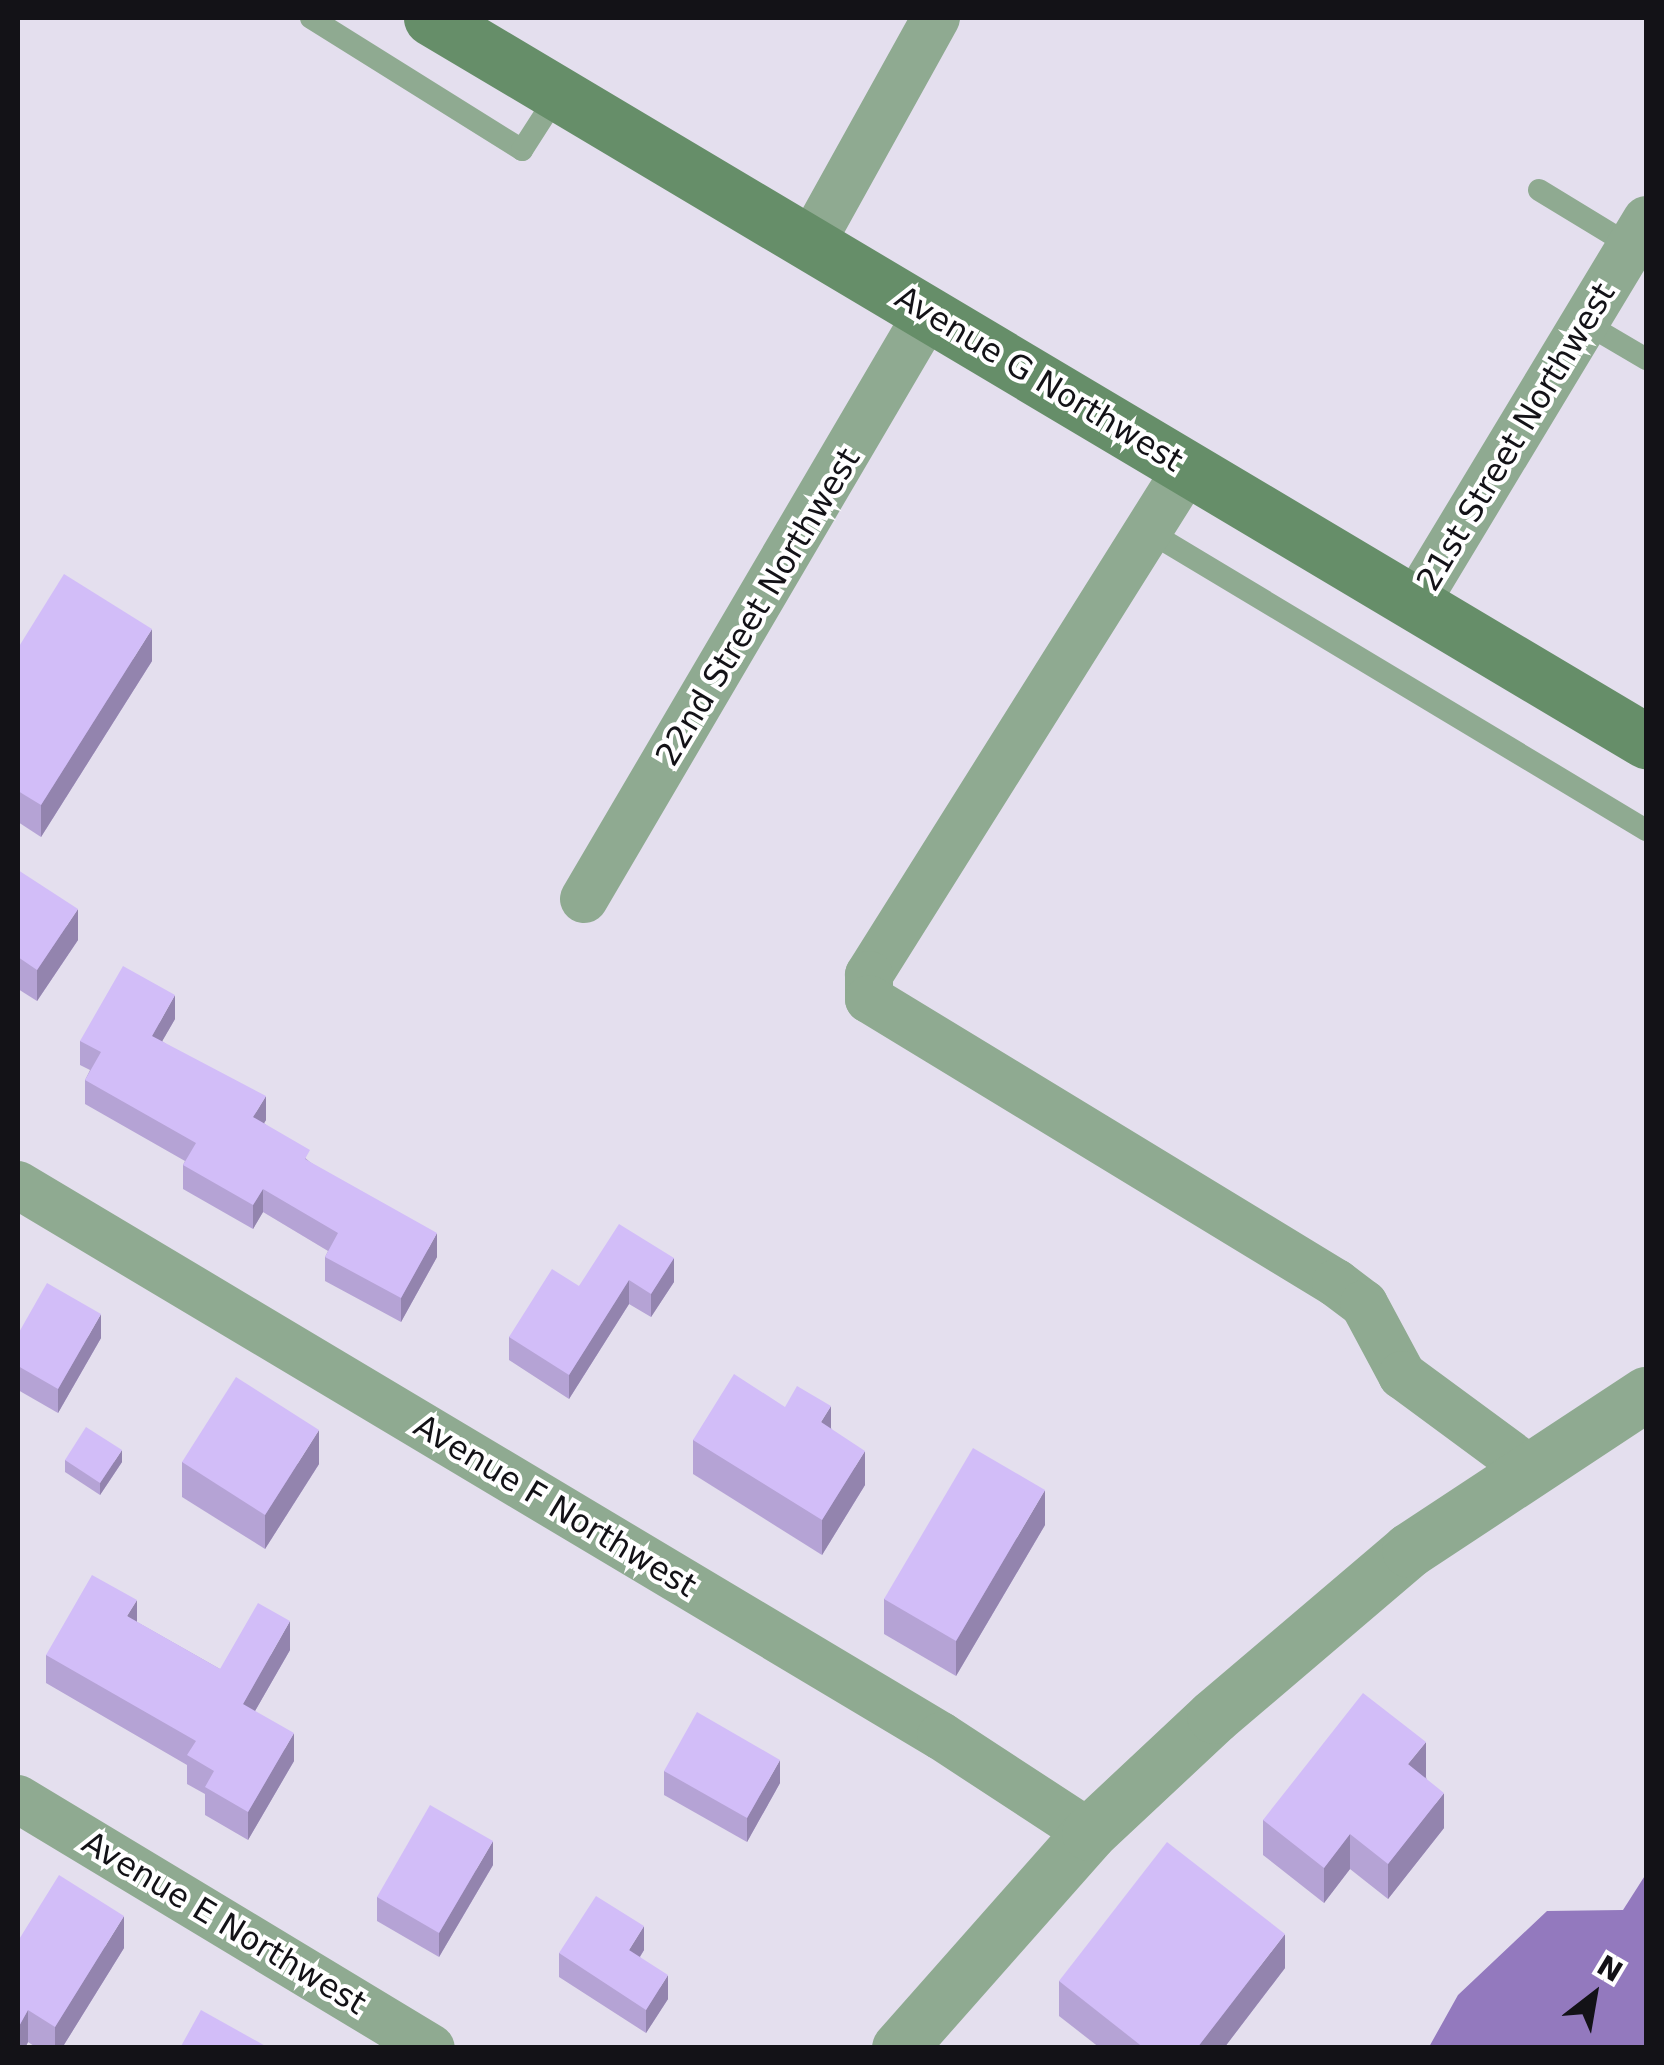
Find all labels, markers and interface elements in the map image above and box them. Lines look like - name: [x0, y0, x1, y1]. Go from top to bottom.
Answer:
- street label: 21st Street Northwest: [1409, 276, 1623, 598]
- street label: Avenue G Northwest: [888, 278, 1190, 480]
- street label: 22nd Street Northwest: [648, 441, 868, 773]
- street label: Avenue F Northwest: [407, 1407, 703, 1605]
- street label: Avenue E Northwest: [75, 1823, 373, 2023]
- north arrow: [1544, 1945, 1644, 2045]
- text: N: [1591, 1949, 1628, 1989]

